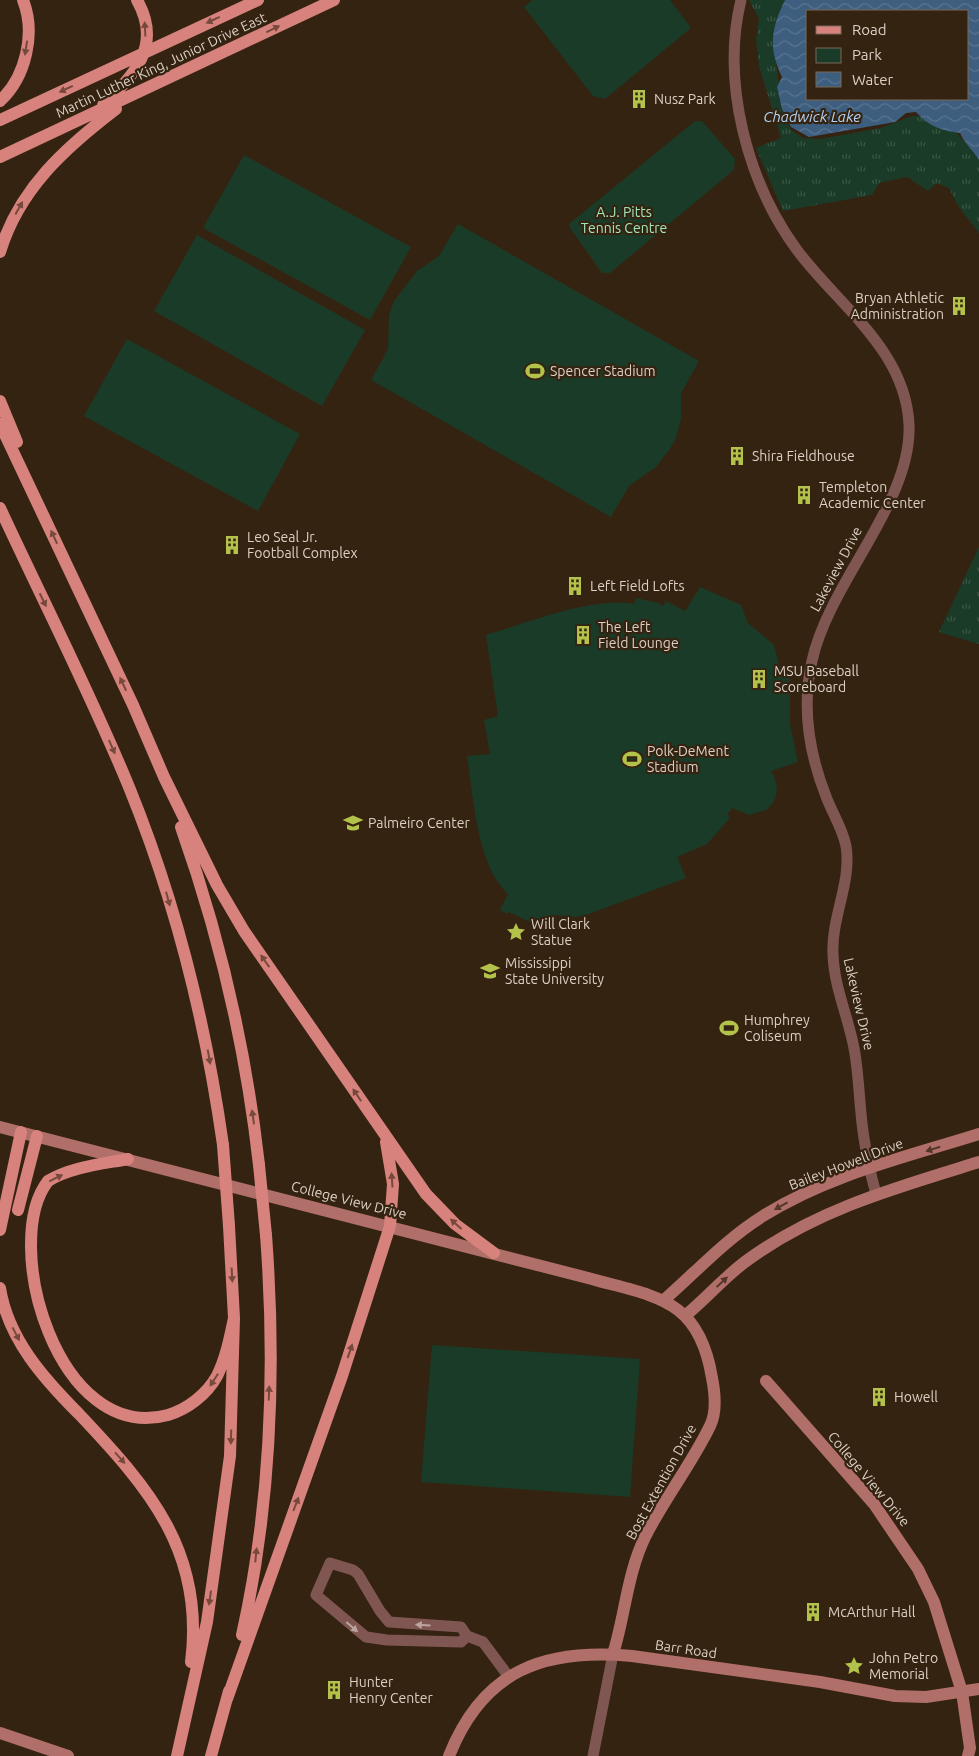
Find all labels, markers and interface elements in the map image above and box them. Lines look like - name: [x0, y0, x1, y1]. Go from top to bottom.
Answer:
- street label: Martin Luther King, Junior Drive East: [53, 9, 269, 121]
- legend: [806, 10, 969, 100]
- one-way arrow: [206, 17, 220, 25]
- one-way arrow: [141, 21, 149, 37]
- text: Road: [852, 21, 887, 38]
- one-way arrow: [266, 25, 281, 33]
- one-way arrow: [22, 40, 30, 56]
- text: Park: [852, 46, 882, 63]
- text: Water: [852, 71, 893, 88]
- one-way arrow: [59, 85, 73, 93]
- building icon: Nusz Park: [628, 88, 650, 110]
- place label: Nusz Park: [654, 91, 716, 107]
- water label: Chadwick Lake: [763, 108, 861, 125]
- one-way arrow: [15, 201, 24, 214]
- park label: A.J. Pitts Tennis Centre: [581, 204, 667, 236]
- place label: Bryan Athletic Administration: [851, 290, 944, 322]
- building icon: Bryan Athletic Administration: [948, 295, 970, 317]
- sports icon: Spencer Stadium: [524, 360, 546, 382]
- place label: Spencer Stadium: [550, 363, 656, 379]
- building icon: Shira Fieldhouse: [726, 445, 748, 467]
- place label: Shira Fieldhouse: [752, 448, 855, 464]
- place label: Templeton Academic Center: [819, 479, 926, 511]
- building icon: Templeton Academic Center: [793, 484, 815, 506]
- street label: Lakeview Drive: [807, 524, 865, 614]
- place label: Leo Seal Jr. Football Complex: [247, 529, 358, 561]
- one-way arrow: [50, 530, 58, 544]
- building icon: Leo Seal Jr. Football Complex: [221, 534, 243, 556]
- building icon: Left Field Lofts: [564, 575, 586, 597]
- place label: Left Field Lofts: [590, 578, 685, 594]
- one-way arrow: [39, 593, 47, 607]
- place label: The Left Field Lounge: [598, 619, 679, 651]
- building icon: The Left Field Lounge: [572, 624, 594, 646]
- place label: MSU Baseball Scoreboard: [774, 663, 859, 695]
- building icon: MSU Baseball Scoreboard: [748, 668, 770, 690]
- one-way arrow: [119, 677, 127, 691]
- one-way arrow: [108, 740, 116, 754]
- place label: Polk-DeMent Stadium: [647, 743, 729, 775]
- sports icon: Polk-DeMent Stadium: [621, 748, 643, 770]
- school or university icon: Palmeiro Center: [342, 812, 364, 834]
- place label: Palmeiro Center: [368, 815, 471, 831]
- one-way arrow: [164, 892, 172, 907]
- place label: Will Clark Statue: [531, 916, 590, 948]
- place icon: Will Clark Statue: [505, 921, 527, 943]
- one-way arrow: [260, 954, 270, 968]
- place label: Mississippi State University: [505, 955, 604, 987]
- street label: Lakeview Drive: [841, 956, 877, 1052]
- school or university icon: Mississippi State University: [479, 960, 501, 982]
- place label: Humphrey Coliseum: [744, 1012, 810, 1044]
- sports icon: Humphrey Coliseum: [718, 1017, 740, 1039]
- one-way arrow: [205, 1049, 213, 1065]
- one-way arrow: [352, 1088, 362, 1102]
- one-way arrow: [249, 1108, 257, 1124]
- street label: Bailey Howell Drive: [787, 1135, 905, 1193]
- one-way arrow: [925, 1145, 940, 1153]
- one-way arrow: [388, 1171, 396, 1187]
- one-way arrow: [48, 1174, 63, 1182]
- street label: College View Drive: [290, 1178, 408, 1222]
- one-way arrow: [773, 1202, 788, 1210]
- one-way arrow: [450, 1218, 462, 1230]
- one-way arrow: [228, 1267, 236, 1283]
- one-way arrow: [716, 1276, 728, 1288]
- one-way arrow: [12, 1327, 20, 1341]
- one-way arrow: [346, 1343, 354, 1358]
- one-way arrow: [209, 1374, 218, 1387]
- one-way arrow: [266, 1385, 274, 1401]
- building icon: Howell: [868, 1386, 890, 1408]
- place label: Howell: [894, 1389, 938, 1405]
- street label: Bost Extention Drive: [623, 1421, 699, 1543]
- street label: College View Drive: [825, 1428, 913, 1530]
- one-way arrow: [226, 1429, 234, 1445]
- one-way arrow: [114, 1451, 126, 1463]
- one-way arrow: [292, 1496, 300, 1511]
- one-way arrow: [252, 1546, 260, 1562]
- one-way arrow: [206, 1591, 214, 1607]
- building icon: McArthur Hall: [802, 1601, 824, 1623]
- place label: McArthur Hall: [828, 1604, 916, 1620]
- one-way arrow: [415, 1621, 431, 1629]
- one-way arrow: [346, 1622, 359, 1633]
- street label: Barr Road: [654, 1637, 718, 1661]
- place label: John Petro Memorial: [869, 1650, 938, 1682]
- place icon: John Petro Memorial: [843, 1655, 865, 1677]
- place label: Hunter Henry Center: [349, 1674, 434, 1706]
- building icon: Hunter Henry Center: [323, 1679, 345, 1701]

